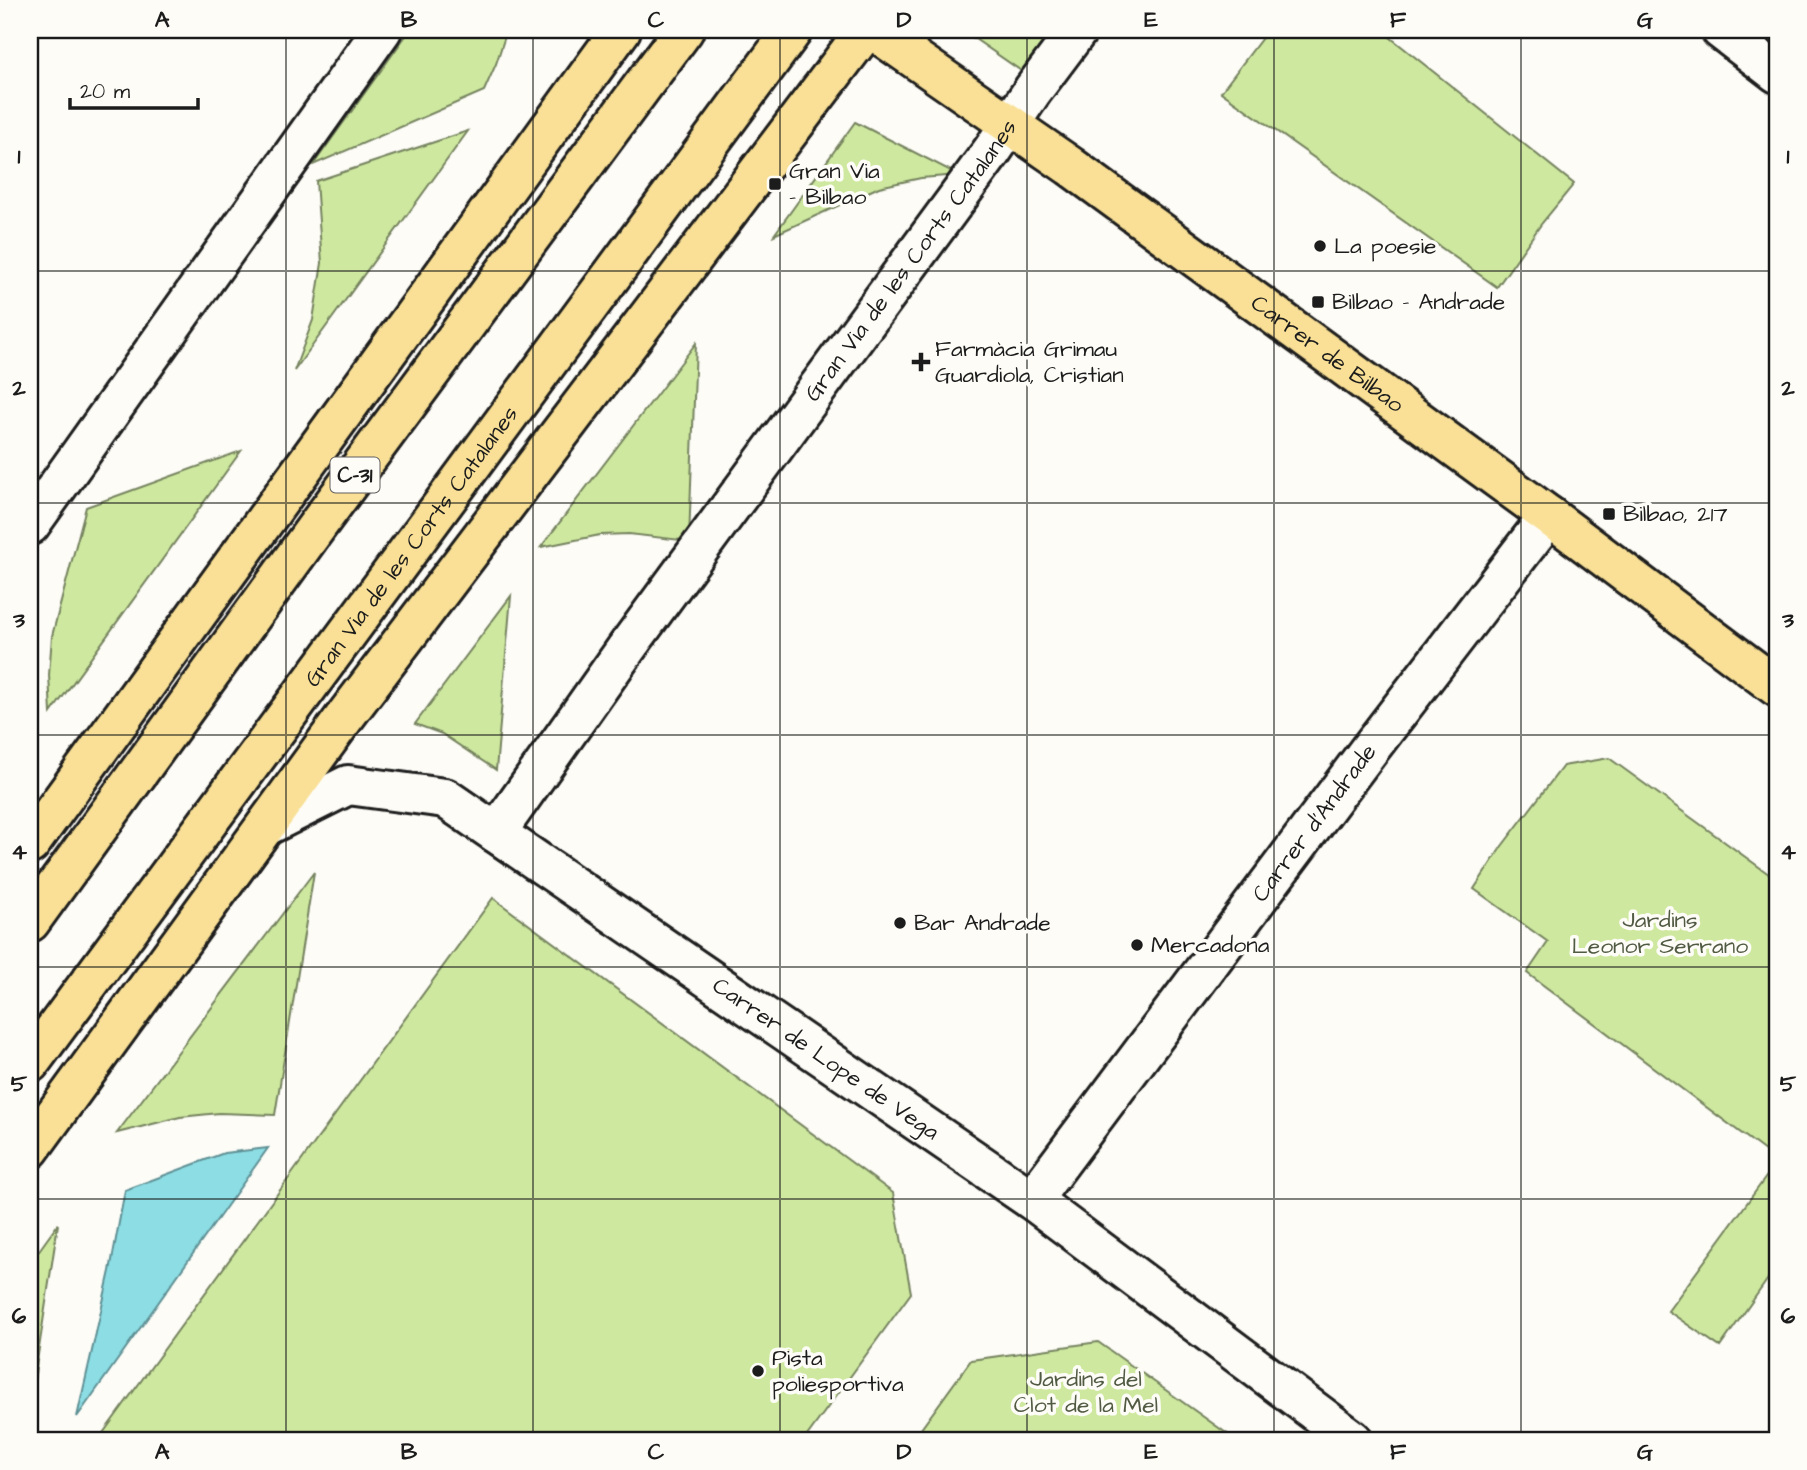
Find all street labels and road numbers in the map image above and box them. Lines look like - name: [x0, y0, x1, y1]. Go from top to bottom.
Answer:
- street label: Gran Via de les Corts Catalanes: [797, 113, 1025, 408]
- street label: Carrer de Bilbao: [1244, 287, 1410, 421]
- street label: Gran Via de les Corts Catalanes: [297, 400, 526, 694]
- road number: C-31: [330, 458, 380, 492]
- street label: Carrer d'Andrade: [1245, 737, 1384, 909]
- street label: Carrer de Lope de Vega: [706, 970, 946, 1148]

